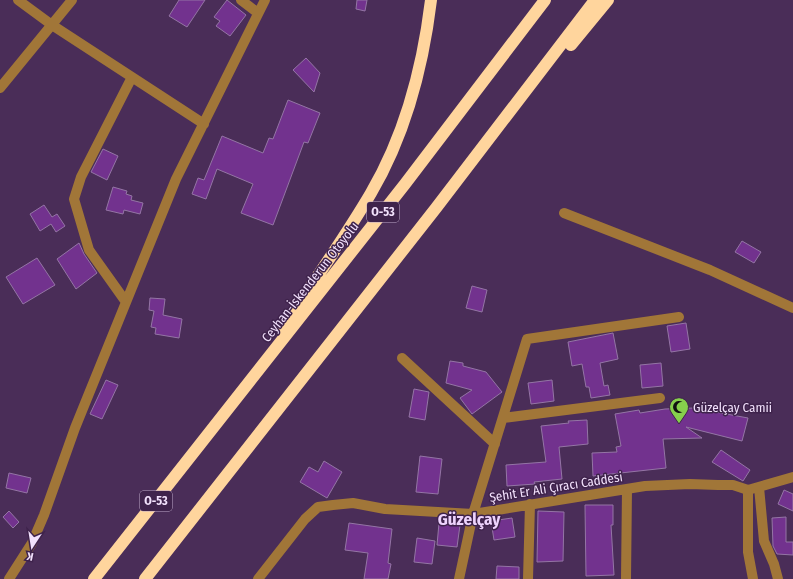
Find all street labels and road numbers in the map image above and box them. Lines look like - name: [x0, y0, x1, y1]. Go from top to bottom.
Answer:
- road number: O-53: [367, 202, 399, 222]
- street label: Ceyhan-İskenderun Otoyolu: [259, 219, 361, 345]
- street label: Şehit Er Ali Çıracı Caddesi: [488, 469, 624, 505]
- road number: O-53: [140, 491, 172, 511]

